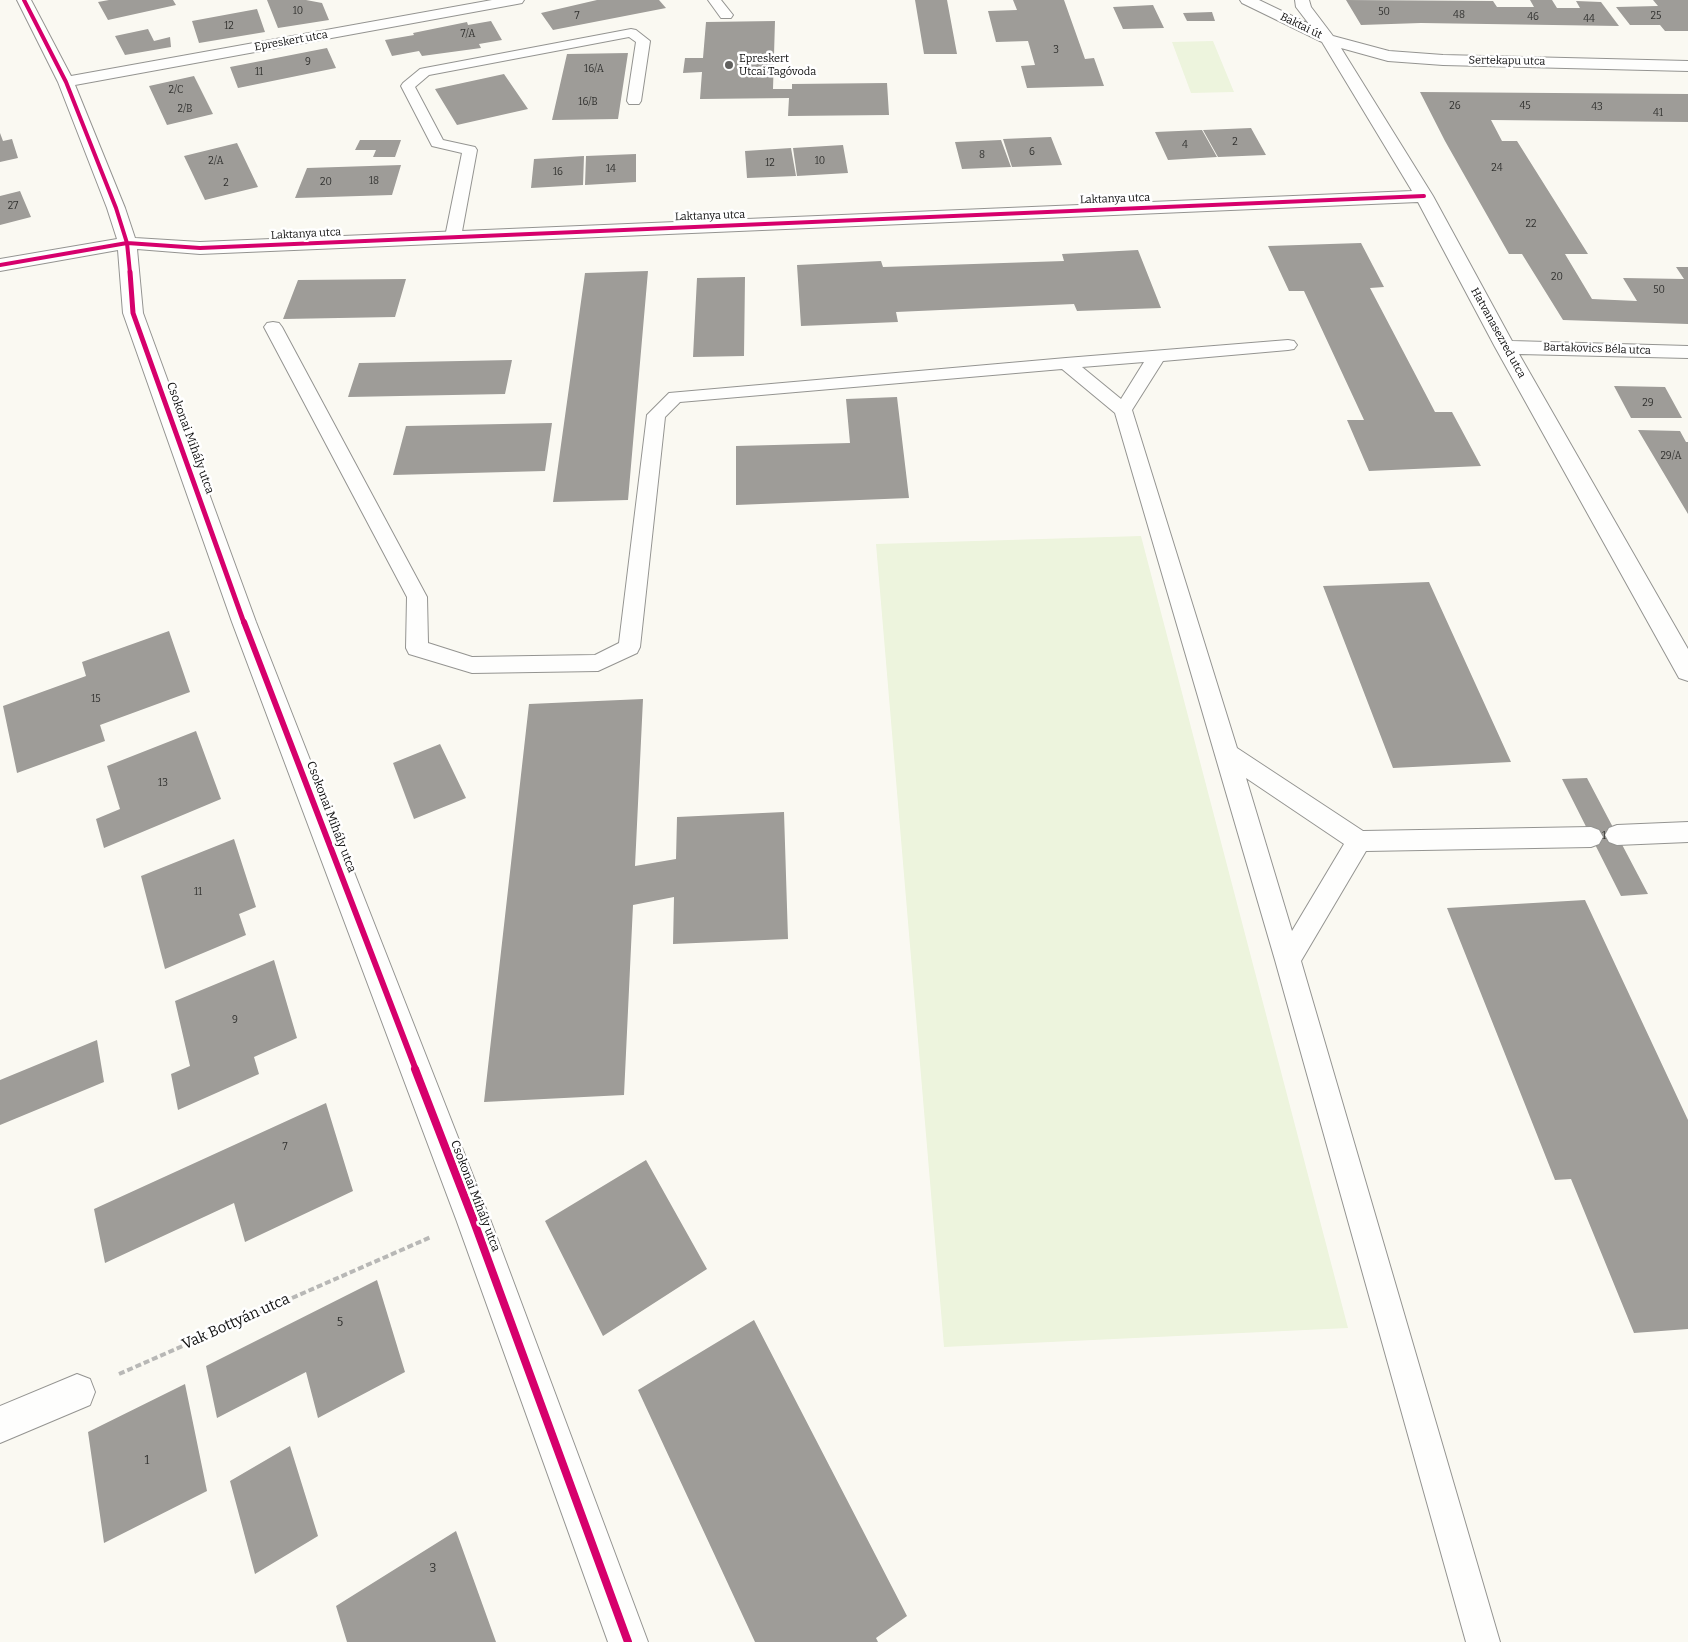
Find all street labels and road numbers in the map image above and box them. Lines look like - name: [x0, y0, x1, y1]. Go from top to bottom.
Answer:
- street label: Baktai út: [1278, 10, 1324, 42]
- street label: Epreskert utca: [253, 28, 329, 54]
- street label: Sertekapu utca: [1468, 54, 1546, 68]
- street label: Laktanya utca: [1080, 191, 1150, 207]
- street label: Laktanya utca: [675, 208, 745, 224]
- street label: Laktanya utca: [270, 226, 342, 242]
- street label: Hatvanasezred utca: [1468, 286, 1528, 380]
- street label: Bartakovics Béla utca: [1543, 341, 1651, 357]
- street label: Csokonai Mihály utca: [163, 380, 217, 496]
- street label: Csokonai Mihály utca: [303, 759, 359, 875]
- street label: Csokonai Mihály utca: [447, 1138, 503, 1254]
- street label: Vak Bottyán utca: [179, 1290, 293, 1354]

